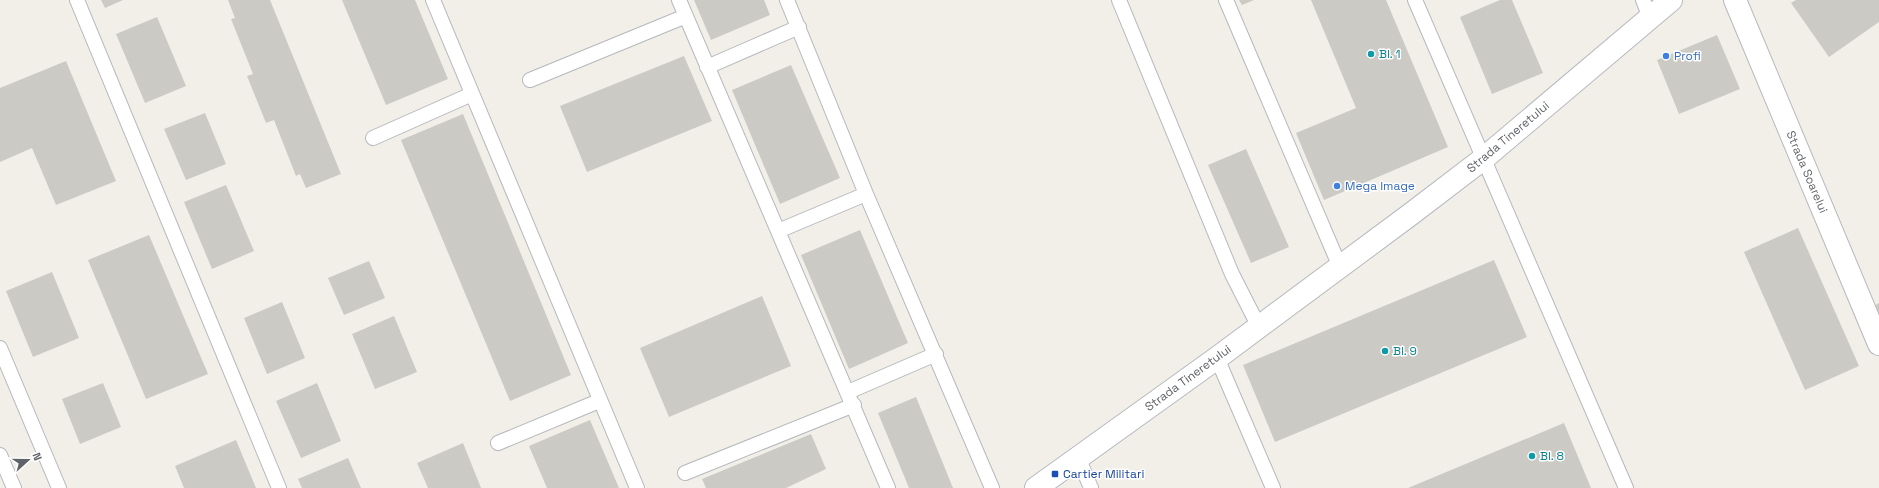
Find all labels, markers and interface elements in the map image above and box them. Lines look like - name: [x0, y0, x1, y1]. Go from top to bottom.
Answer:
- place label: Bl. 1: [1379, 46, 1401, 62]
- place label: Profi: [1674, 48, 1701, 64]
- marker: Bl. 1: [1366, 49, 1376, 59]
- marker: Profi: [1661, 51, 1671, 61]
- street label: Strada Tineretului: [1463, 98, 1553, 176]
- street label: Strada Soarelui: [1782, 128, 1832, 216]
- place label: Mega Image: [1345, 178, 1415, 194]
- marker: Mega Image: [1332, 181, 1342, 191]
- street label: Strada Tineretului: [1142, 341, 1234, 415]
- place label: Bl. 9: [1393, 343, 1417, 359]
- marker: Bl. 9: [1380, 346, 1390, 356]
- north arrow: [8, 440, 48, 480]
- place label: Bl. 8: [1540, 448, 1564, 464]
- text: N: [29, 450, 45, 462]
- marker: Bl. 8: [1527, 451, 1537, 461]
- place label: Cartier Militari: [1063, 466, 1144, 482]
- marker: Cartier Militari: [1050, 469, 1060, 479]

